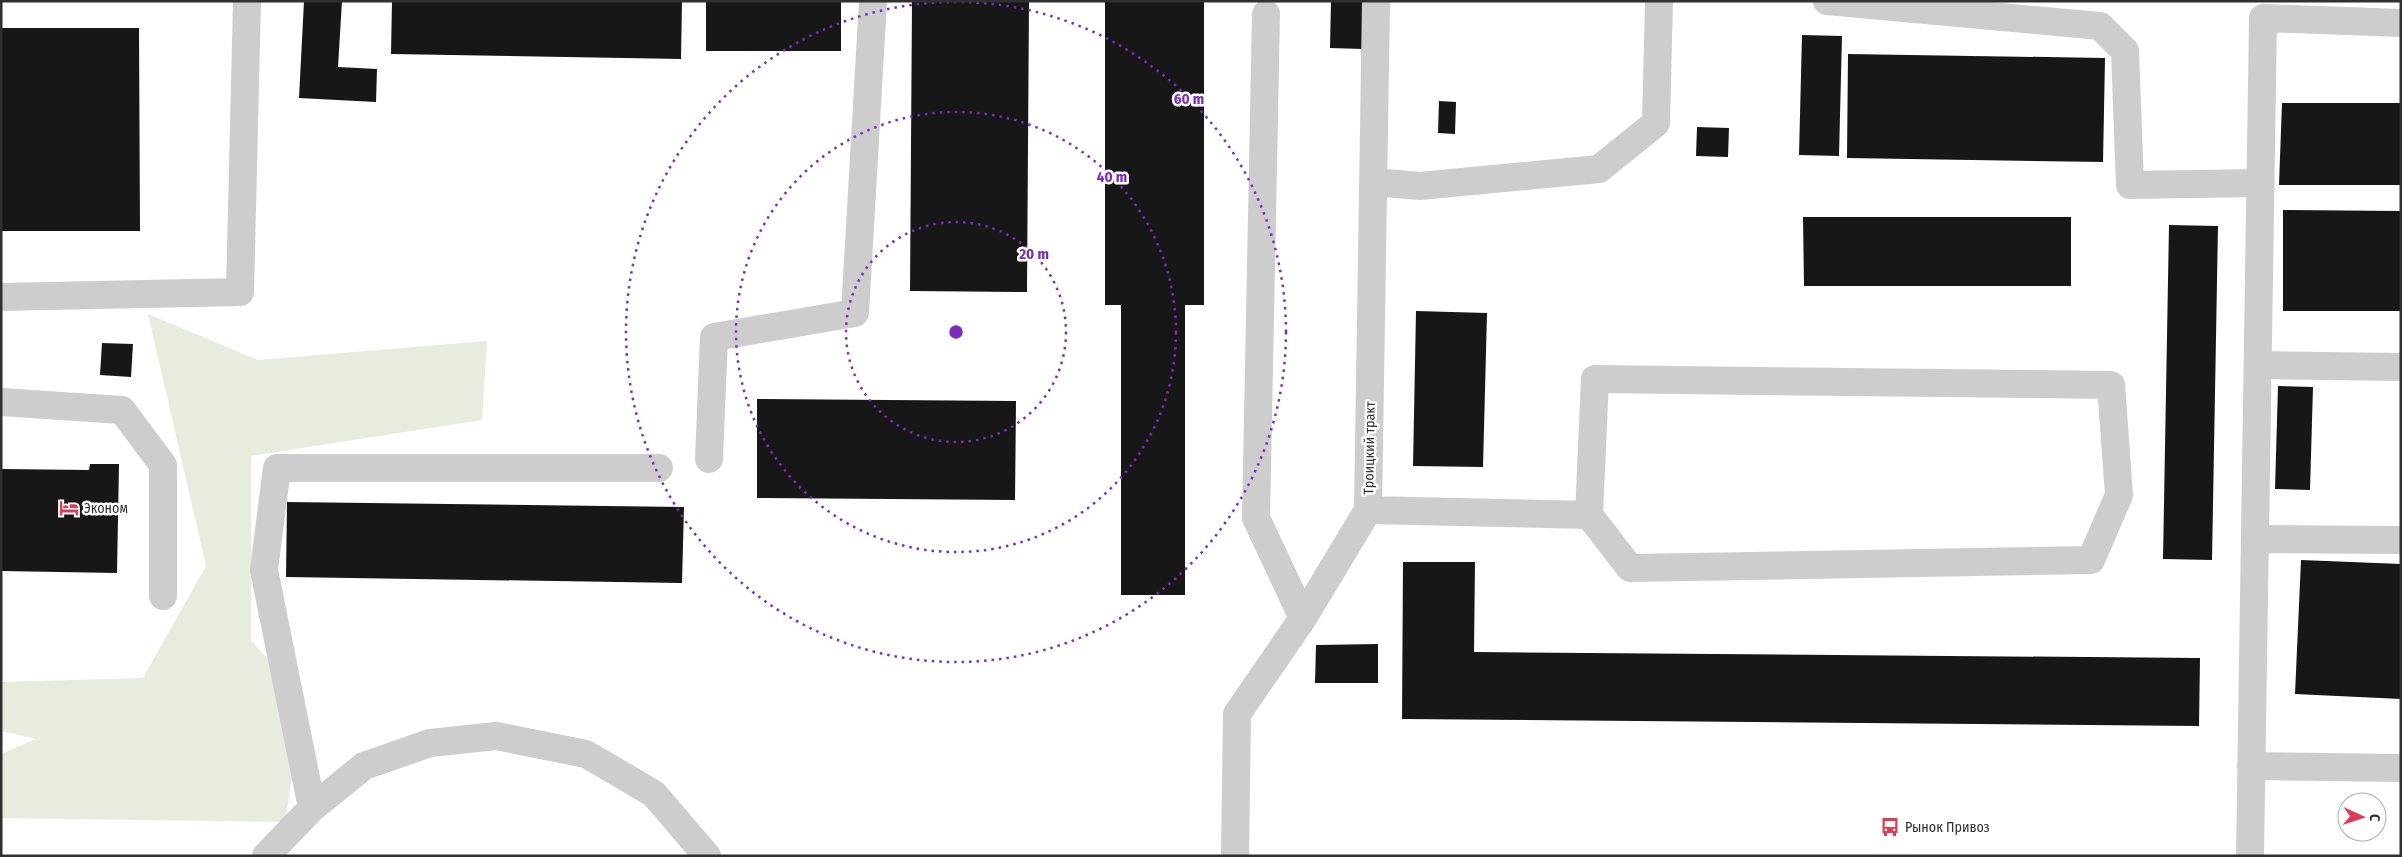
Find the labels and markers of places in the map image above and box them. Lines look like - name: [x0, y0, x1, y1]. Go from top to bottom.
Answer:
- centre of rings: [947, 323, 965, 341]
- hotel icon: Эконом: [58, 497, 80, 519]
- place label: Эконом: [84, 500, 128, 517]
- bus stop icon: Рынок Привоз: [1879, 816, 1901, 838]
- place label: Рынок Привоз: [1905, 819, 1990, 836]

